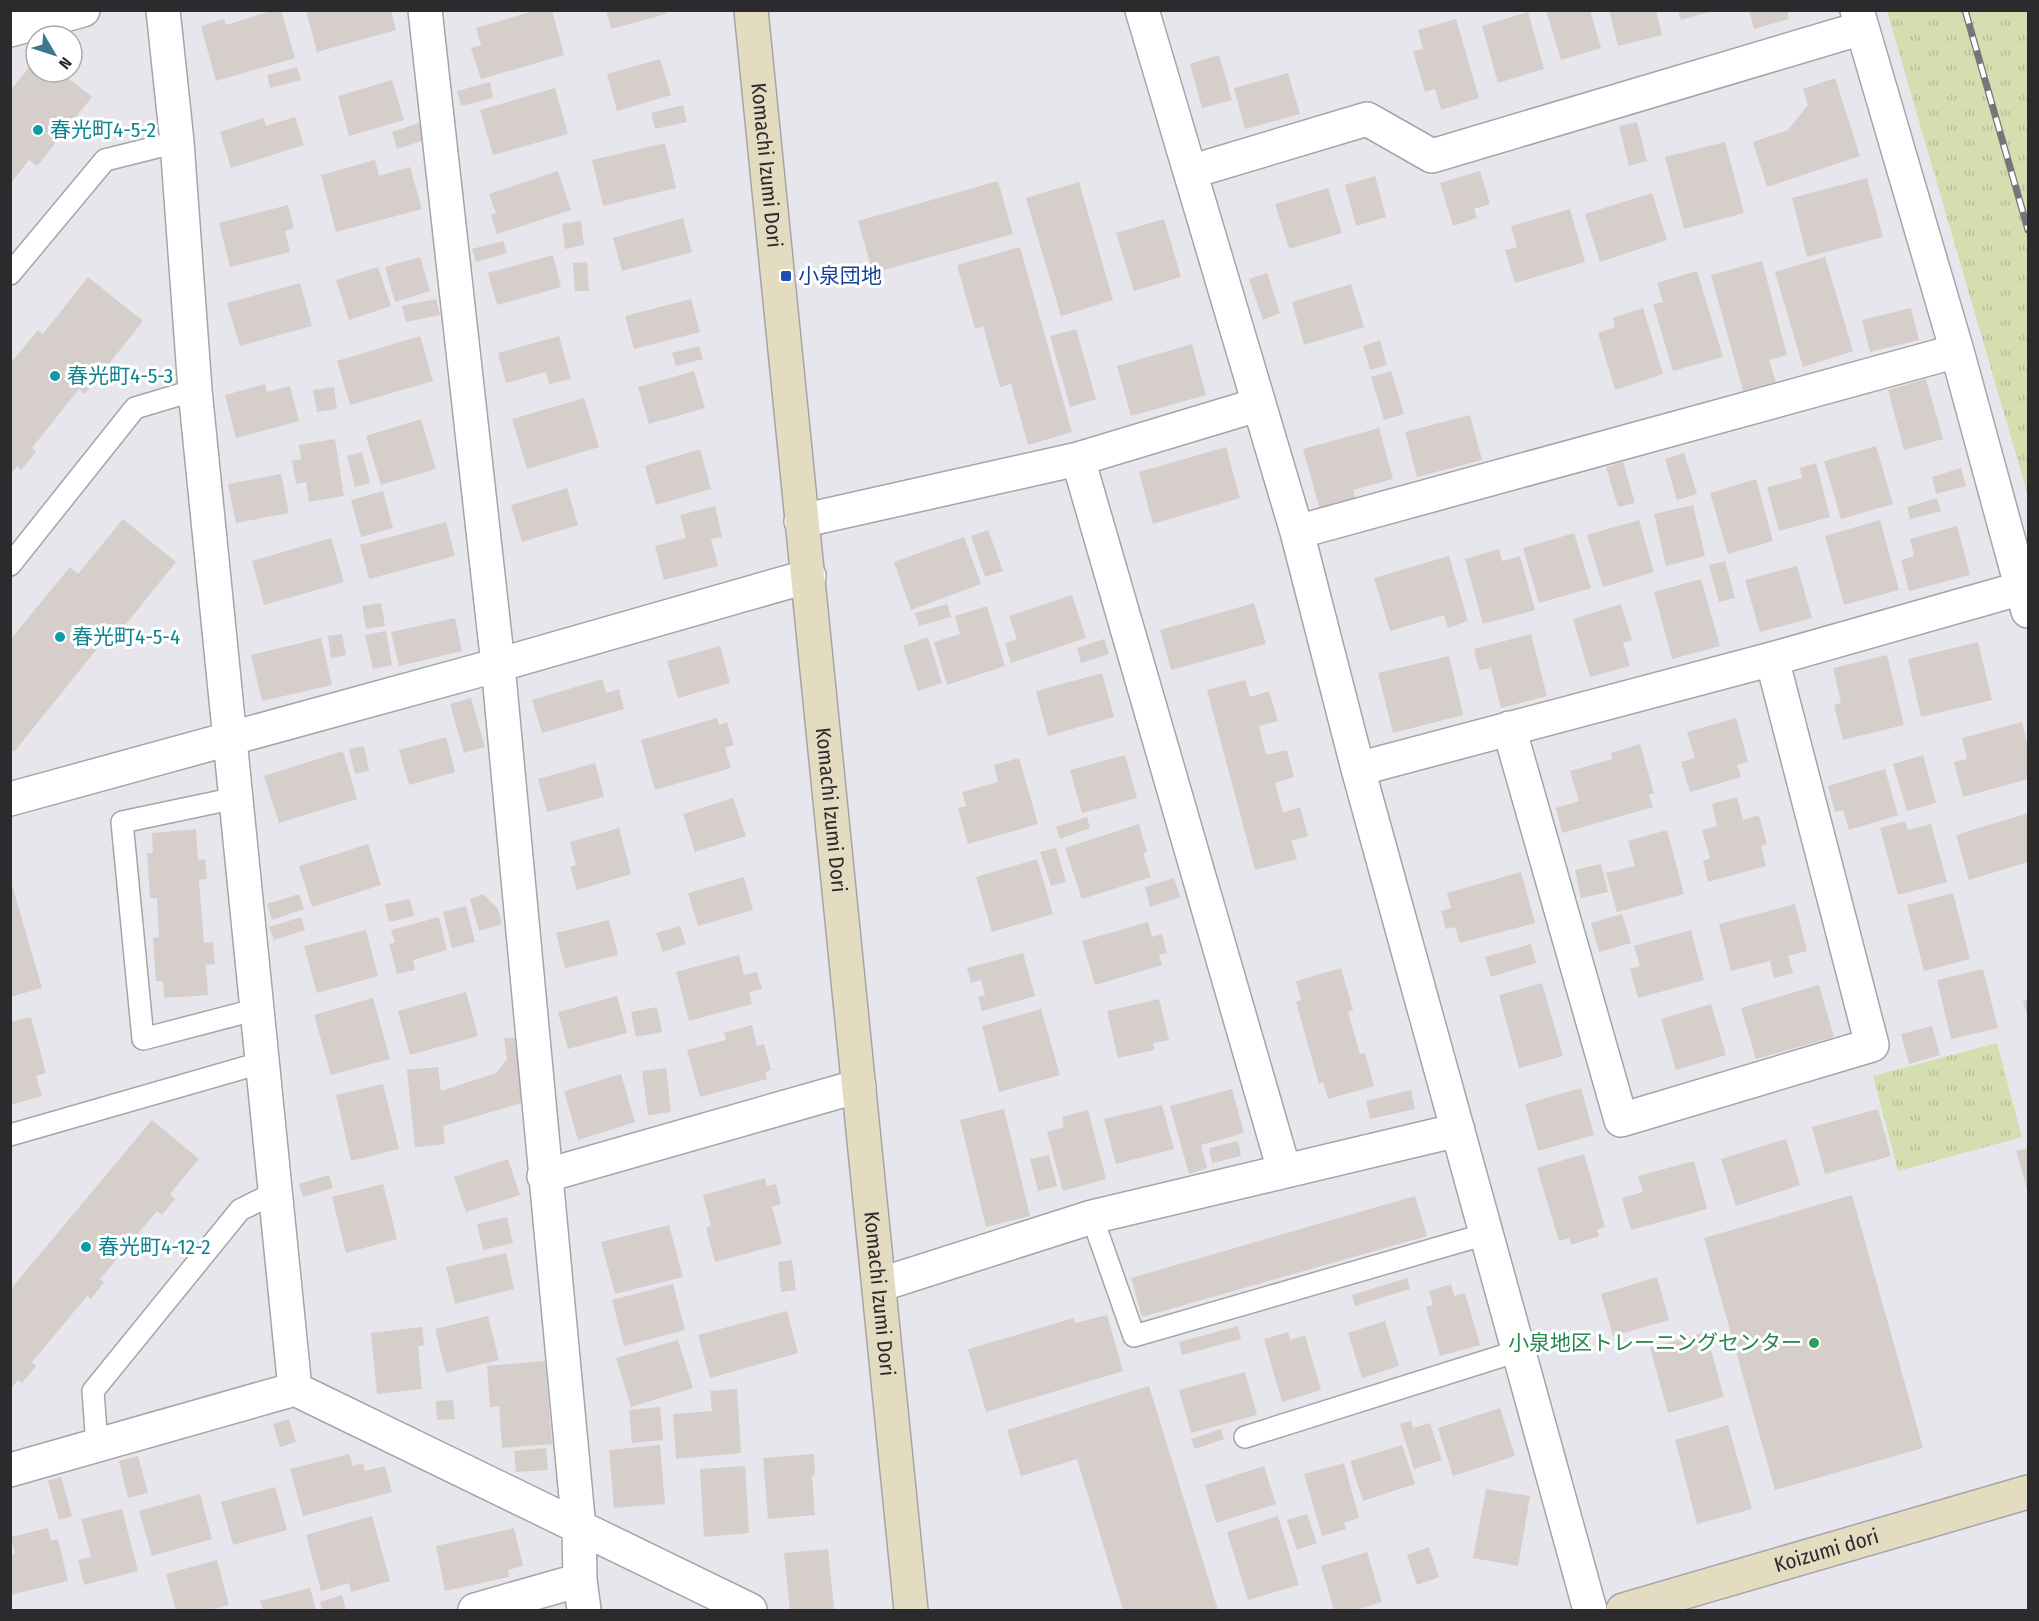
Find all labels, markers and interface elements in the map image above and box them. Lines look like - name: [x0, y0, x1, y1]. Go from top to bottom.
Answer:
- north arrow: [24, 24, 84, 84]
- text: N: [55, 53, 76, 73]
- street label: Komachi Izumi Dori: [745, 82, 788, 249]
- place label: 春光町4-5-2: [50, 117, 156, 143]
- marker: 春光町4-5-2: [31, 123, 45, 137]
- place label: 小泉団地: [798, 263, 882, 289]
- marker: 小泉団地: [779, 269, 793, 283]
- place label: 春光町4-5-3: [67, 363, 173, 389]
- marker: 春光町4-5-3: [48, 369, 62, 383]
- place label: 春光町4-5-4: [72, 624, 180, 650]
- marker: 春光町4-5-4: [53, 630, 67, 644]
- street label: Komachi Izumi Dori: [810, 726, 852, 894]
- street label: Komachi Izumi Dori: [858, 1210, 901, 1377]
- place label: 春光町4-12-2: [98, 1234, 211, 1260]
- marker: 春光町4-12-2: [79, 1240, 93, 1254]
- place label: 小泉地区トレーニングセンター: [1508, 1330, 1802, 1356]
- marker: 小泉地区トレーニングセンター: [1807, 1336, 1821, 1350]
- street label: Koizumi dori: [1771, 1523, 1882, 1578]

